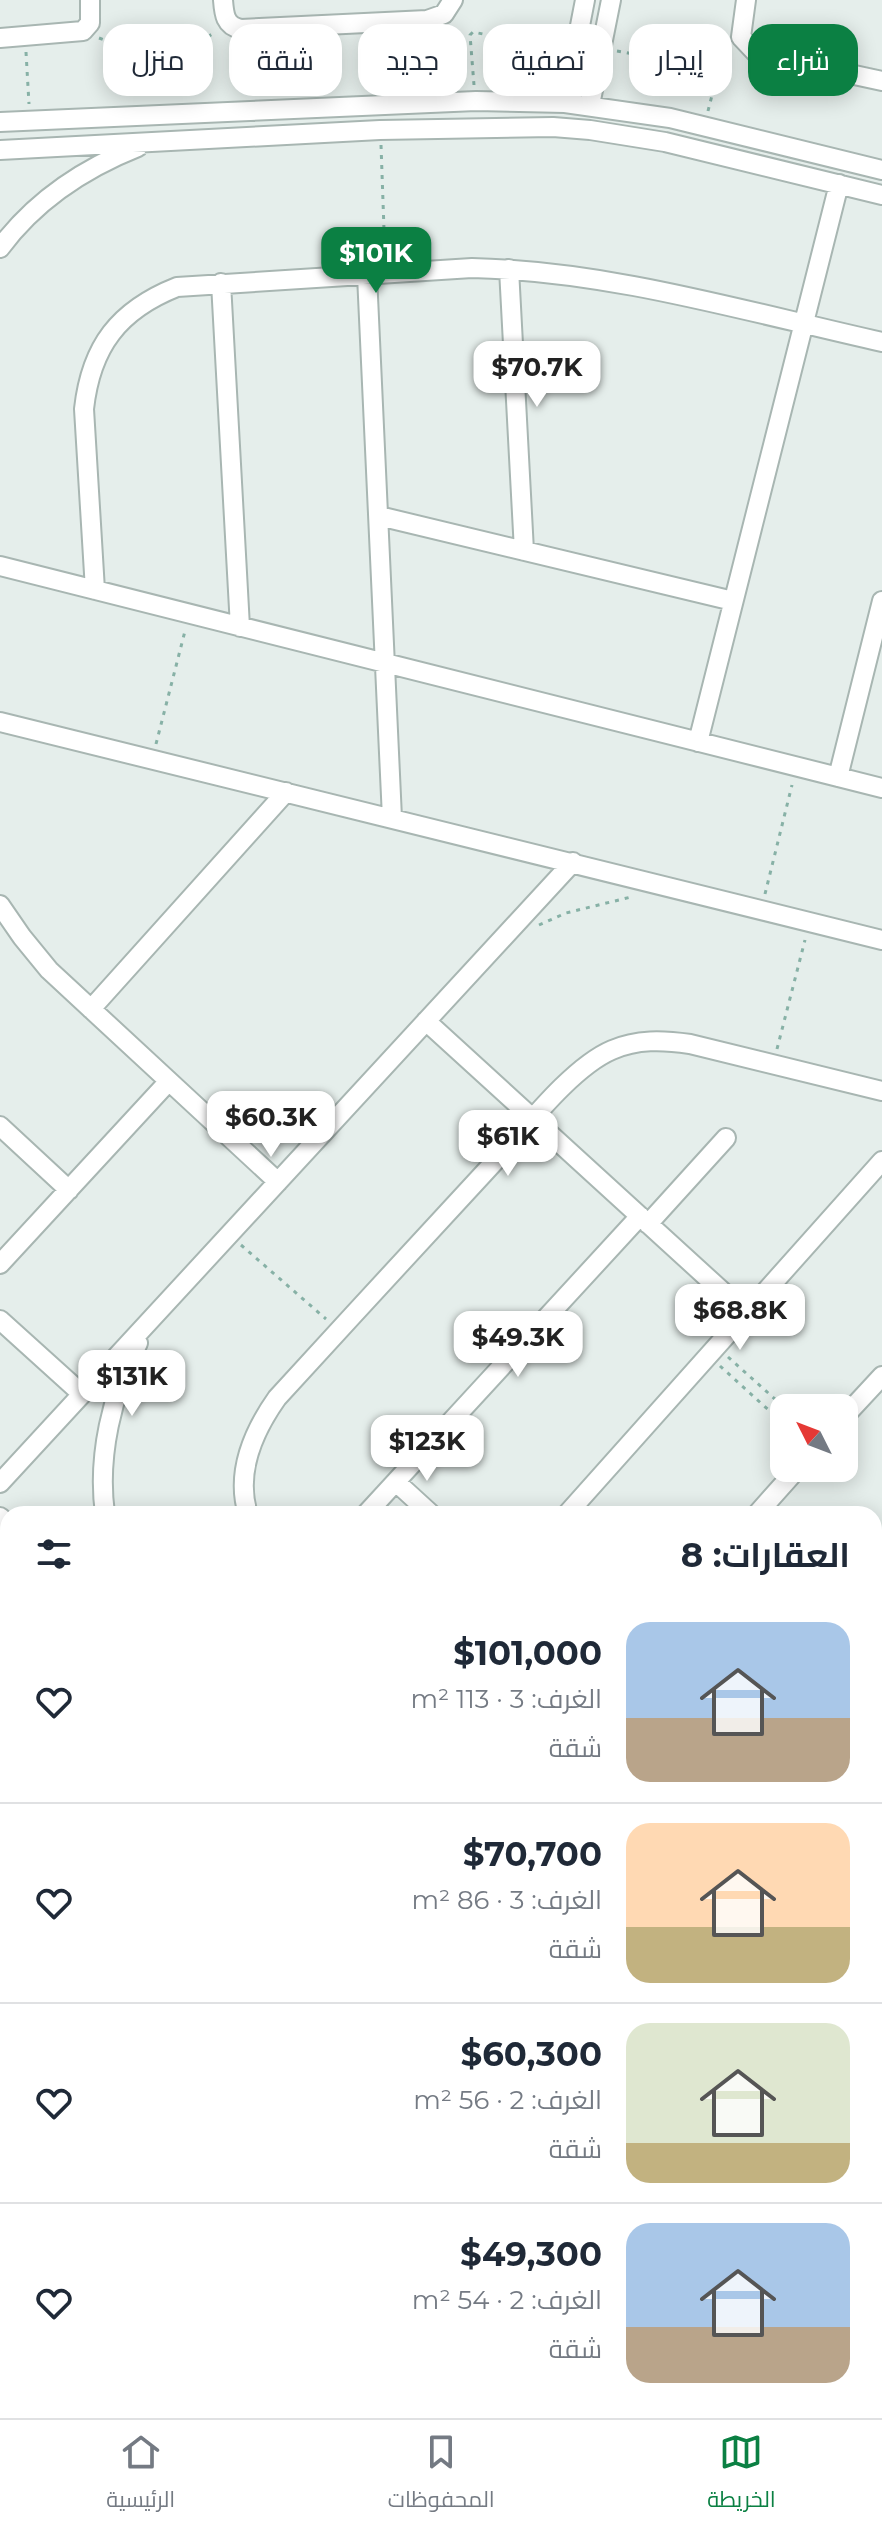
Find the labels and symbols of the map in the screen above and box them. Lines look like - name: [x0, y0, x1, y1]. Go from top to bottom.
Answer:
- pin: $101K: [320, 227, 432, 295]
- pin: $70.7K: [472, 341, 602, 409]
- pin: $60.3K: [206, 1091, 336, 1159]
- pin: $61K: [461, 1110, 555, 1178]
- pin: $68.8K: [675, 1284, 805, 1352]
- pin: $49.3K: [453, 1311, 583, 1379]
- pin: $131K: [76, 1350, 188, 1418]
- north arrow: [770, 1394, 858, 1482]
- pin: $123K: [371, 1415, 483, 1483]

